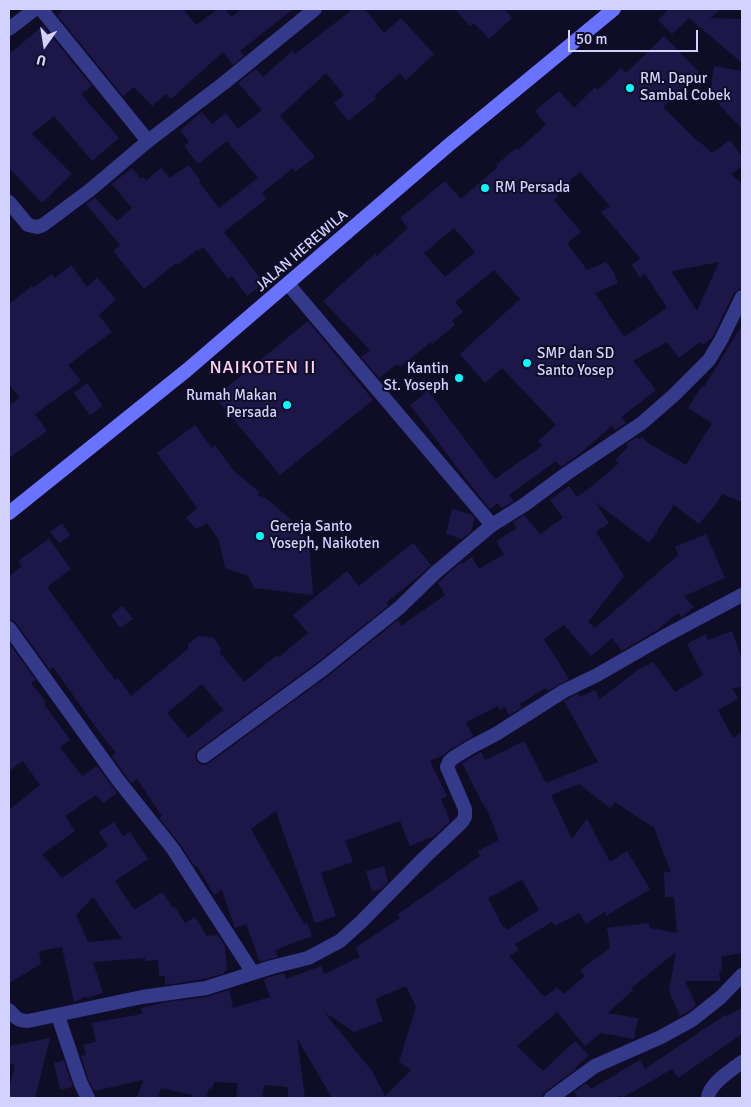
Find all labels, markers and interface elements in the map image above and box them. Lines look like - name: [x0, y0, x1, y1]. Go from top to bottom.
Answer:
- north arrow: [20, 20, 70, 70]
- scale bar: [571, 20, 701, 52]
- text: 50 m: [576, 30, 607, 48]
- text: U: [35, 51, 48, 69]
- place label: RM. Dapur Sambal Cobek: [640, 70, 731, 105]
- marker: RM. Dapur Sambal Cobek: [624, 82, 636, 94]
- place label: RM Persada: [495, 179, 570, 197]
- marker: RM Persada: [479, 182, 491, 194]
- street label: JALAN HEREWILA: [252, 206, 352, 296]
- place label: SMP dan SD Santo Yosep: [537, 345, 614, 380]
- district label: NAIKOTEN II: [208, 357, 318, 379]
- marker: SMP dan SD Santo Yosep: [521, 357, 533, 369]
- place label: Kantin St. Yoseph: [384, 360, 449, 395]
- marker: Kantin St. Yoseph: [453, 372, 465, 384]
- place label: Rumah Makan Persada: [186, 387, 277, 422]
- marker: Rumah Makan Persada: [281, 399, 293, 411]
- place label: Gereja Santo Yoseph, Naikoten: [270, 518, 380, 553]
- marker: Gereja Santo Yoseph, Naikoten: [254, 530, 266, 542]

